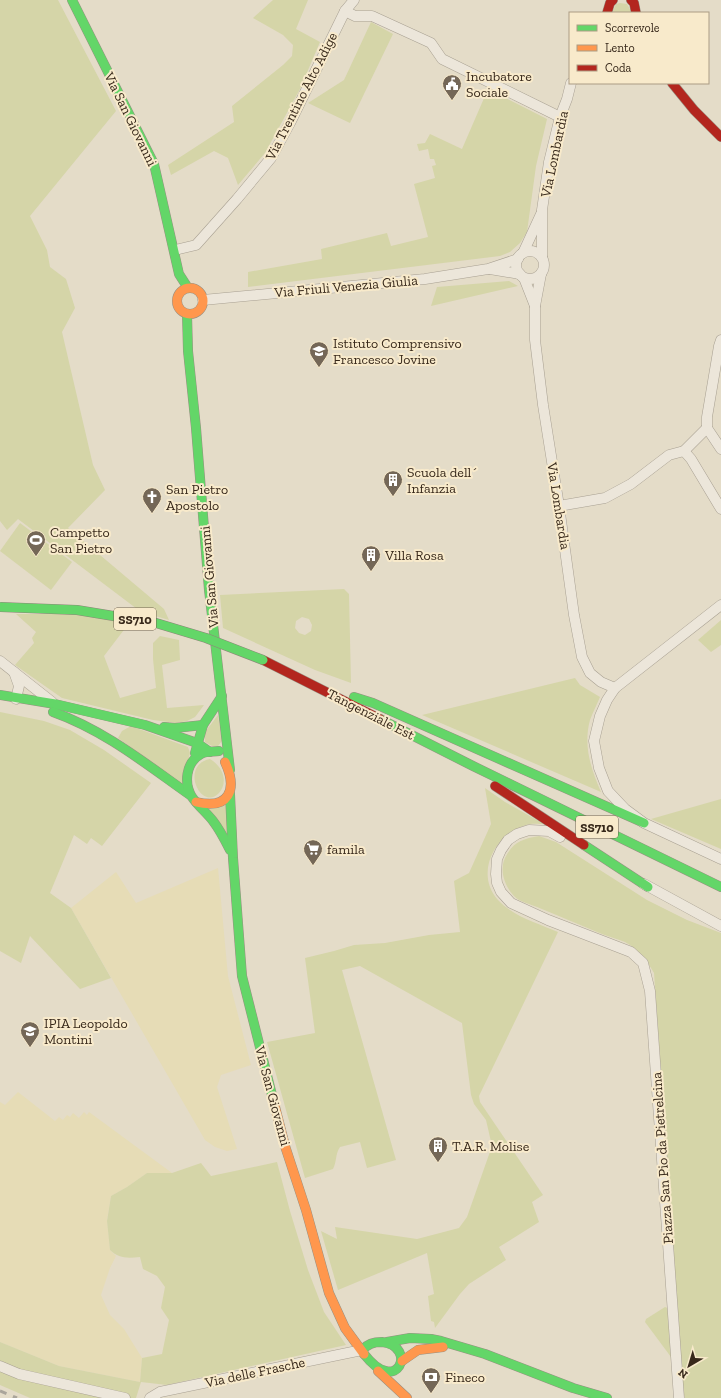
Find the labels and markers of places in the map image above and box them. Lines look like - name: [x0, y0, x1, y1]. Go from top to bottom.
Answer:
- place label: Incubatore Sociale: [466, 68, 532, 101]
- public building icon: Incubatore Sociale: [441, 73, 463, 101]
- place label: Istituto Comprensivo Francesco Jovine: [333, 335, 462, 368]
- school or university icon: Istituto Comprensivo Francesco Jovine: [308, 340, 330, 368]
- place label: Scuola dell´ Infanzia: [407, 464, 478, 497]
- building icon: Scuola dell´ Infanzia: [382, 469, 404, 497]
- place label: San Pietro Apostolo: [166, 481, 228, 514]
- church icon: San Pietro Apostolo: [141, 486, 163, 514]
- place label: Campetto San Pietro: [50, 524, 112, 557]
- sports icon: Campetto San Pietro: [25, 529, 47, 557]
- building icon: Villa Rosa: [360, 544, 382, 572]
- place label: Villa Rosa: [384, 547, 444, 564]
- supermarket icon: famila: [302, 838, 324, 866]
- place label: famila: [327, 841, 365, 858]
- place label: IPIA Leopoldo Montini: [44, 1015, 128, 1048]
- school or university icon: IPIA Leopoldo Montini: [19, 1020, 41, 1048]
- building icon: T.A.R. Molise: [427, 1135, 449, 1163]
- place label: T.A.R. Molise: [452, 1138, 530, 1155]
- bank icon: Fineco: [420, 1366, 442, 1394]
- place label: Fineco: [445, 1369, 485, 1386]

